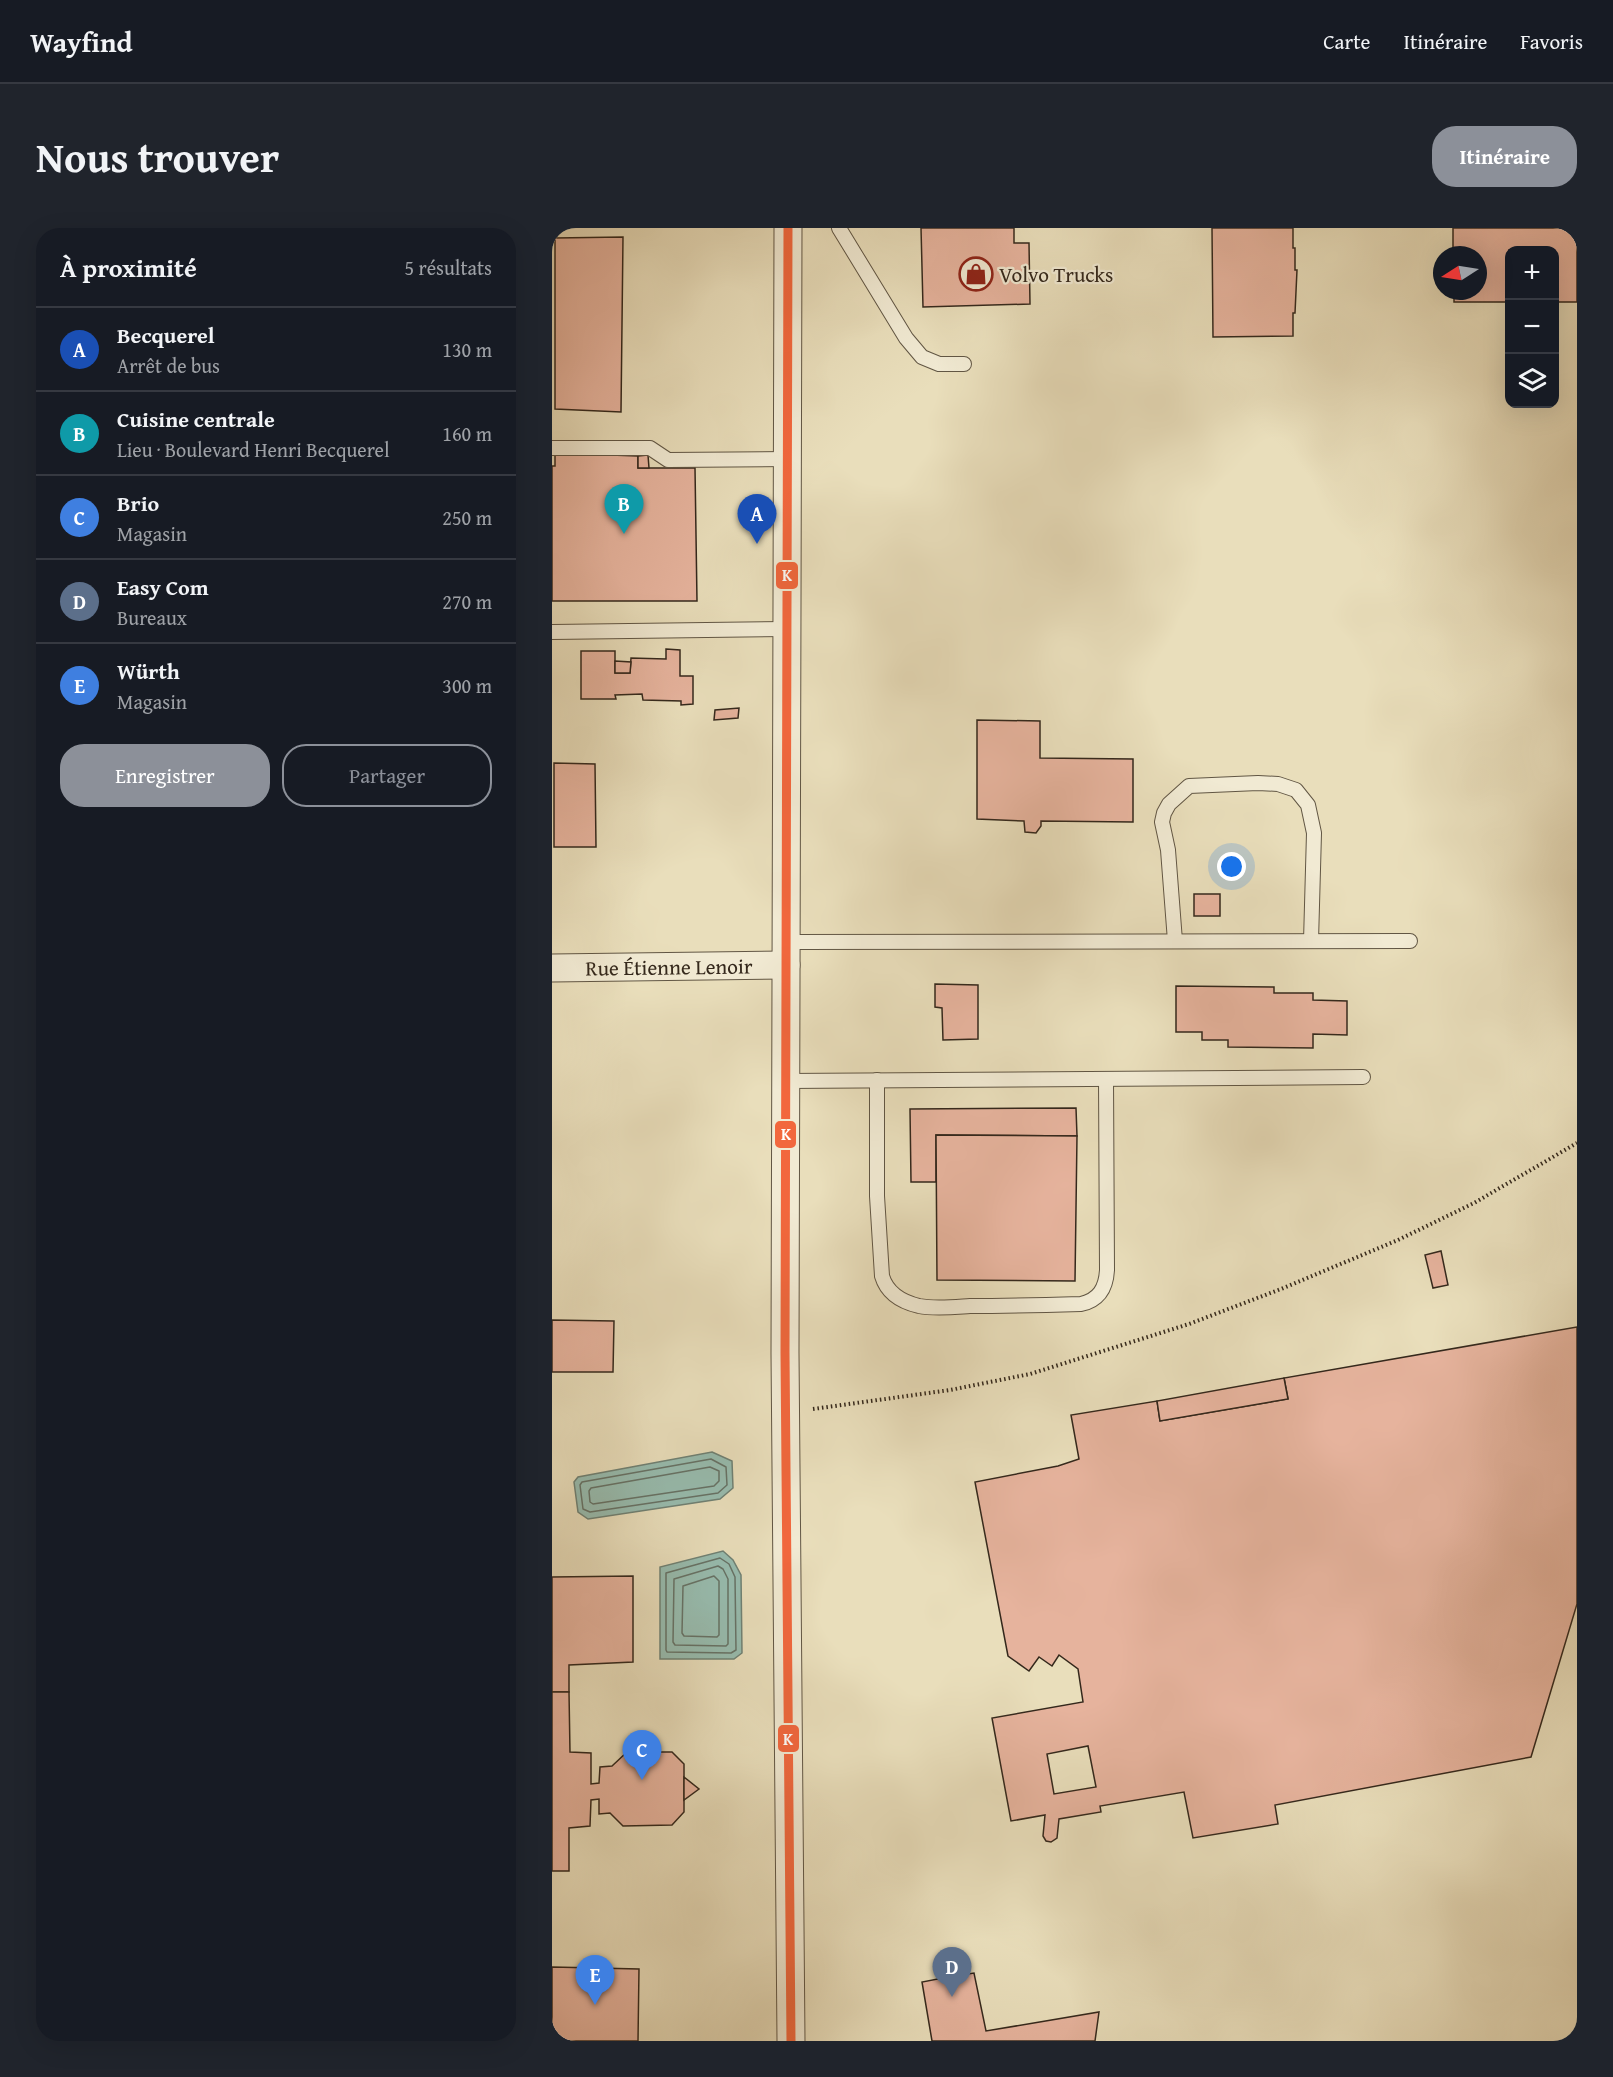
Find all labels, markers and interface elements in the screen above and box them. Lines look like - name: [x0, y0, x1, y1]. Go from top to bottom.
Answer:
- text: Wayfind: [30, 21, 132, 62]
- text: Carte: [1323, 26, 1370, 57]
- text: Itinéraire: [1403, 26, 1487, 57]
- text: Favoris: [1520, 26, 1583, 57]
- text: Nous trouver: [36, 126, 279, 187]
- button: Itinéraire: [1432, 126, 1577, 187]
- north arrow: [1433, 246, 1487, 300]
- map controls: [1505, 246, 1559, 408]
- button: +: [1505, 246, 1559, 300]
- text: À proximité: [60, 248, 197, 287]
- text: 5 résultats: [404, 253, 492, 282]
- shop icon: Volvo Trucks: [958, 256, 994, 292]
- place label: Volvo Trucks: [999, 259, 1113, 290]
- button: −: [1505, 300, 1559, 354]
- text: Becquerel: [117, 319, 215, 351]
- text: A: [73, 335, 86, 364]
- text: 130 m: [442, 335, 492, 364]
- text: Arrêt de bus: [117, 351, 220, 380]
- button: layers: [1505, 354, 1559, 408]
- text: Cuisine centrale: [117, 403, 275, 435]
- text: B: [73, 419, 86, 448]
- text: 160 m: [442, 419, 492, 448]
- text: Lieu · Boulevard Henri Becquerel: [117, 435, 390, 464]
- pin: B: [604, 484, 644, 534]
- text: Brio: [117, 487, 159, 519]
- pin: A: [738, 494, 776, 544]
- text: C: [74, 503, 85, 532]
- text: 250 m: [442, 503, 492, 532]
- text: Magasin: [117, 519, 187, 548]
- line badge: K: [775, 561, 799, 590]
- text: K: [782, 563, 793, 587]
- text: Easy Com: [117, 571, 209, 603]
- text: D: [73, 587, 86, 616]
- text: 270 m: [442, 587, 492, 616]
- text: Bureaux: [117, 603, 187, 632]
- text: Würth: [117, 655, 180, 687]
- text: E: [74, 671, 85, 700]
- text: 300 m: [442, 671, 492, 700]
- text: Magasin: [117, 687, 187, 716]
- button: Enregistrer: [60, 744, 270, 807]
- button: Partager: [282, 744, 492, 807]
- your location: [1217, 852, 1246, 881]
- street label: Rue Étienne Lenoir: [585, 950, 753, 983]
- line badge: K: [774, 1120, 797, 1149]
- text: K: [781, 1122, 792, 1146]
- line badge: K: [777, 1724, 800, 1753]
- text: K: [783, 1727, 794, 1751]
- pin: C: [622, 1730, 662, 1780]
- pin: D: [932, 1948, 972, 1997]
- pin: E: [576, 1956, 615, 2005]

